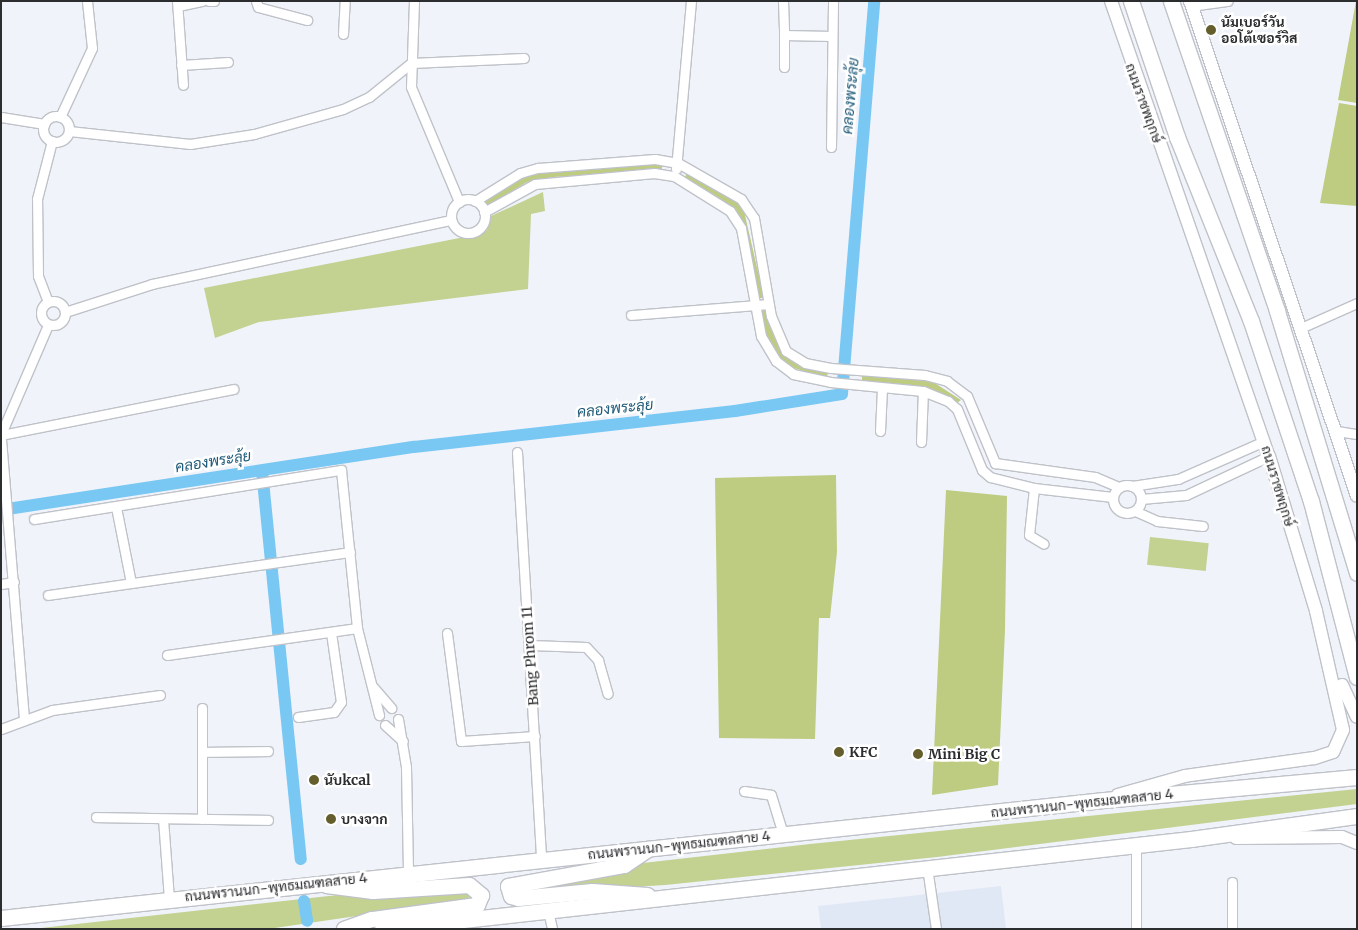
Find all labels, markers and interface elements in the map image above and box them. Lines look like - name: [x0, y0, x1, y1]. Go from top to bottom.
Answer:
- place label: นัมเบอร์วัน ออโต้เซอร์วิส: [1221, 14, 1298, 46]
- marker: นัมเบอร์วัน ออโต้เซอร์วิส: [1205, 24, 1217, 36]
- water label: คลองพระลุ้ย: [838, 57, 862, 135]
- street label: ถนนราชพฤกษ์: [1122, 61, 1166, 145]
- water label: คลองพระลุ้ย: [576, 395, 654, 421]
- street label: ถนนราชพฤกษ์: [1258, 443, 1298, 529]
- water label: คลองพระลุ้ย: [174, 446, 252, 476]
- street label: Bang Phrom 11: [518, 606, 542, 706]
- place label: KFC: [849, 744, 878, 760]
- marker: KFC: [833, 746, 845, 758]
- place label: Mini Big C: [928, 746, 1000, 762]
- marker: Mini Big C: [912, 748, 924, 760]
- place label: นับkcal: [324, 772, 371, 788]
- marker: นับkcal: [308, 774, 320, 786]
- street label: ถนนพรานนก-พุทธมณฑลสาย 4: [990, 785, 1174, 821]
- place label: บางจาก: [341, 811, 387, 827]
- marker: บางจาก: [325, 813, 337, 825]
- street label: ถนนพรานนก-พุทธมณฑลสาย 4: [587, 827, 771, 863]
- street label: ถนนพรานนก-พุทธมณฑลสาย 4: [184, 869, 368, 905]

